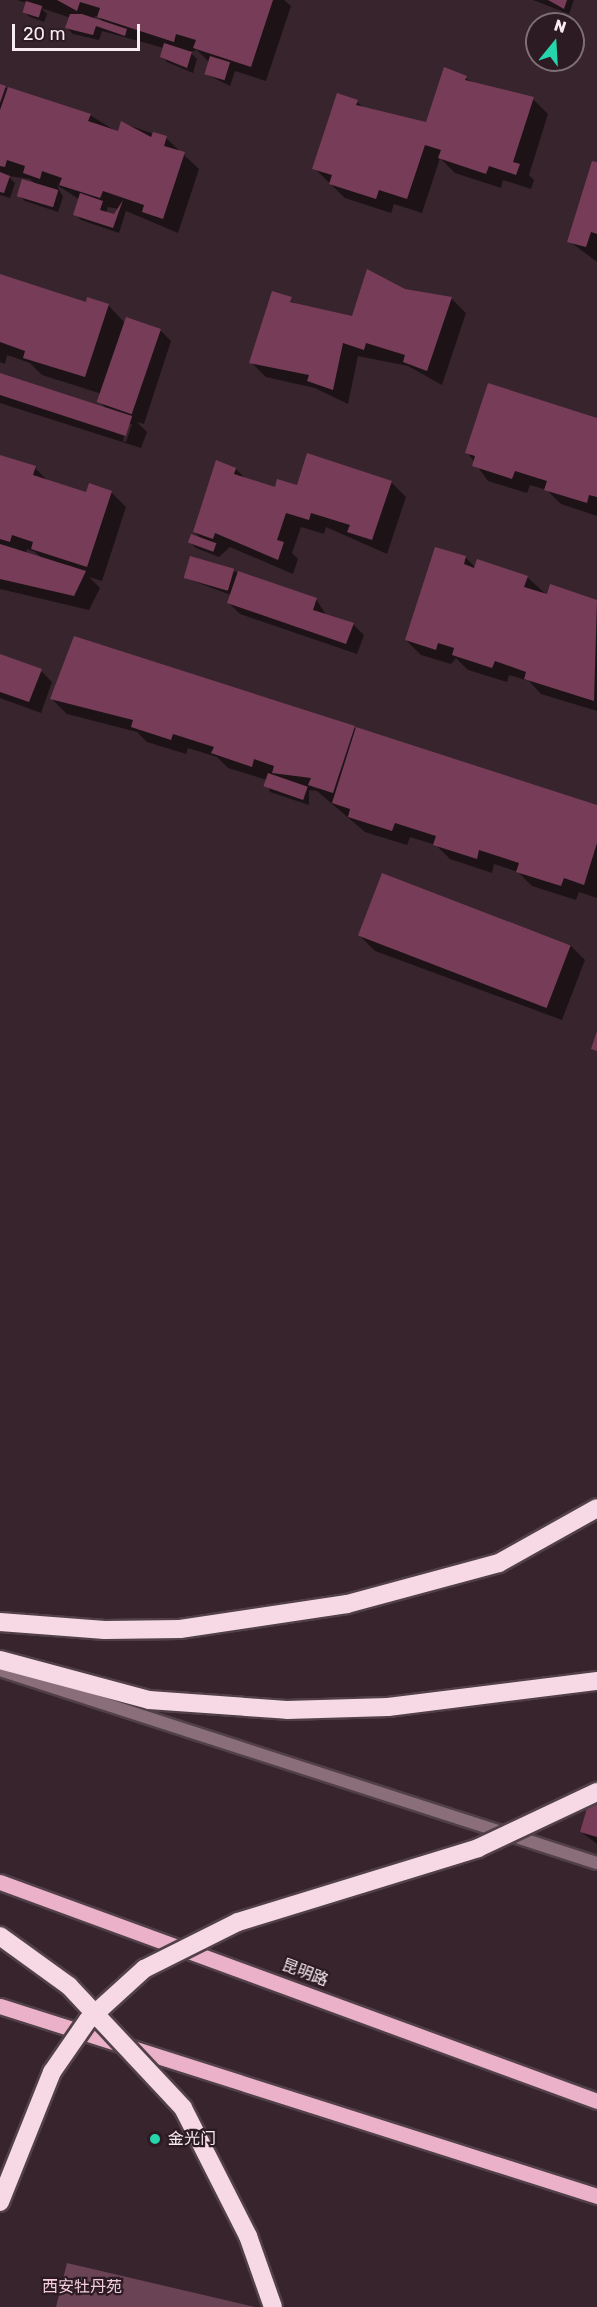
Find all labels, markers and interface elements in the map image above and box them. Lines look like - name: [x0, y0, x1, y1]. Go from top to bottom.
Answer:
- scale bar: [15, 12, 142, 50]
- north arrow: [525, 12, 585, 72]
- text: N: [552, 15, 569, 37]
- text: 20 m: [23, 23, 65, 45]
- street label: 昆明路: [279, 1955, 331, 1991]
- place label: 金光门: [168, 2129, 216, 2149]
- marker: 金光门: [146, 2130, 164, 2148]
- park label: 西安牡丹苑: [42, 2277, 122, 2297]

